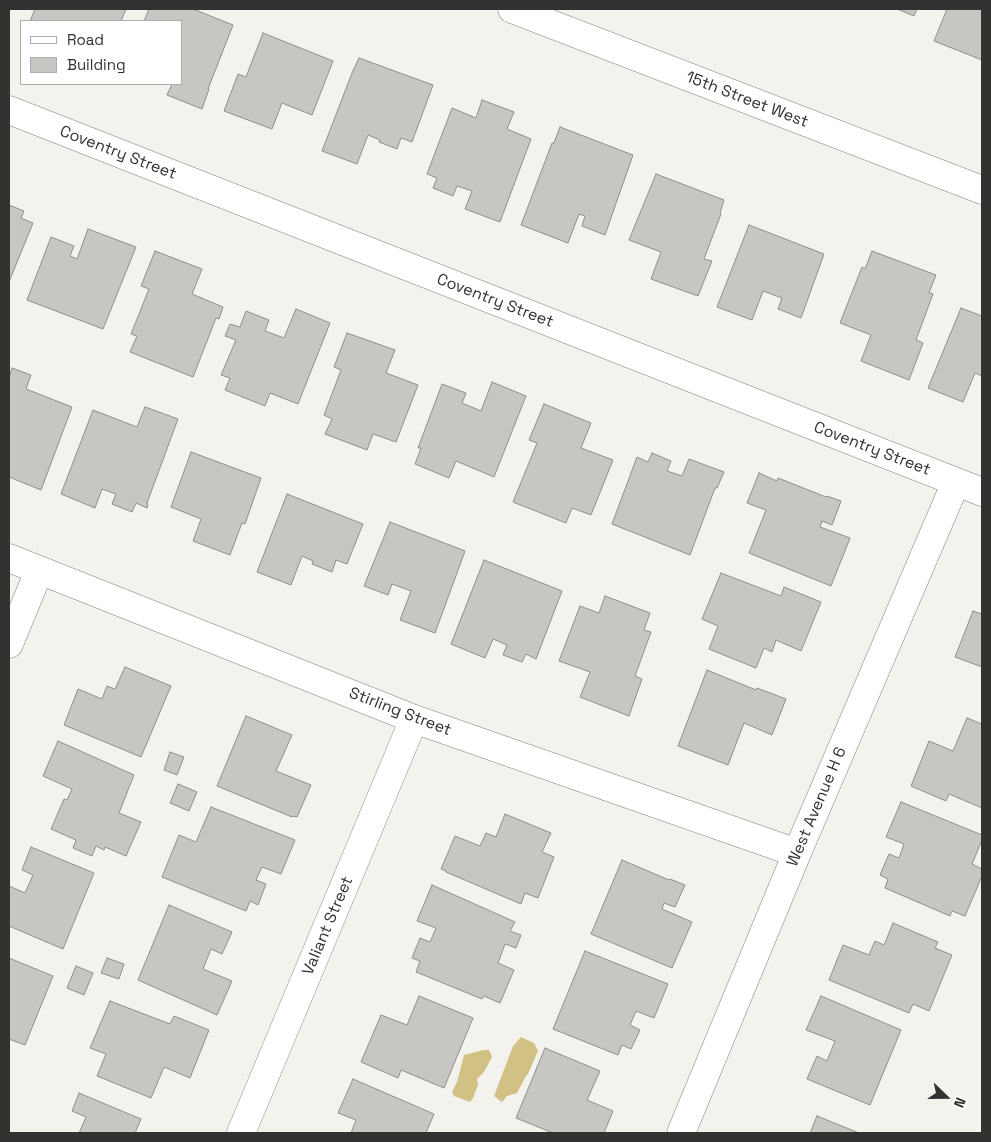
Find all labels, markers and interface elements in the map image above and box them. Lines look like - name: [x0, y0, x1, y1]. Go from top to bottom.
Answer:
- legend: [20, 20, 182, 85]
- text: Road: [67, 30, 104, 49]
- text: Building: [67, 55, 126, 74]
- street label: 15th Street West: [683, 68, 811, 132]
- street label: Coventry Street: [57, 122, 179, 184]
- street label: Coventry Street: [434, 270, 556, 332]
- street label: Coventry Street: [811, 418, 933, 480]
- street label: Stirling Street: [346, 684, 454, 740]
- street label: West Avenue H 6: [783, 744, 851, 870]
- street label: Valiant Street: [299, 874, 357, 978]
- north arrow: [921, 1072, 971, 1122]
- text: N: [950, 1095, 970, 1110]

